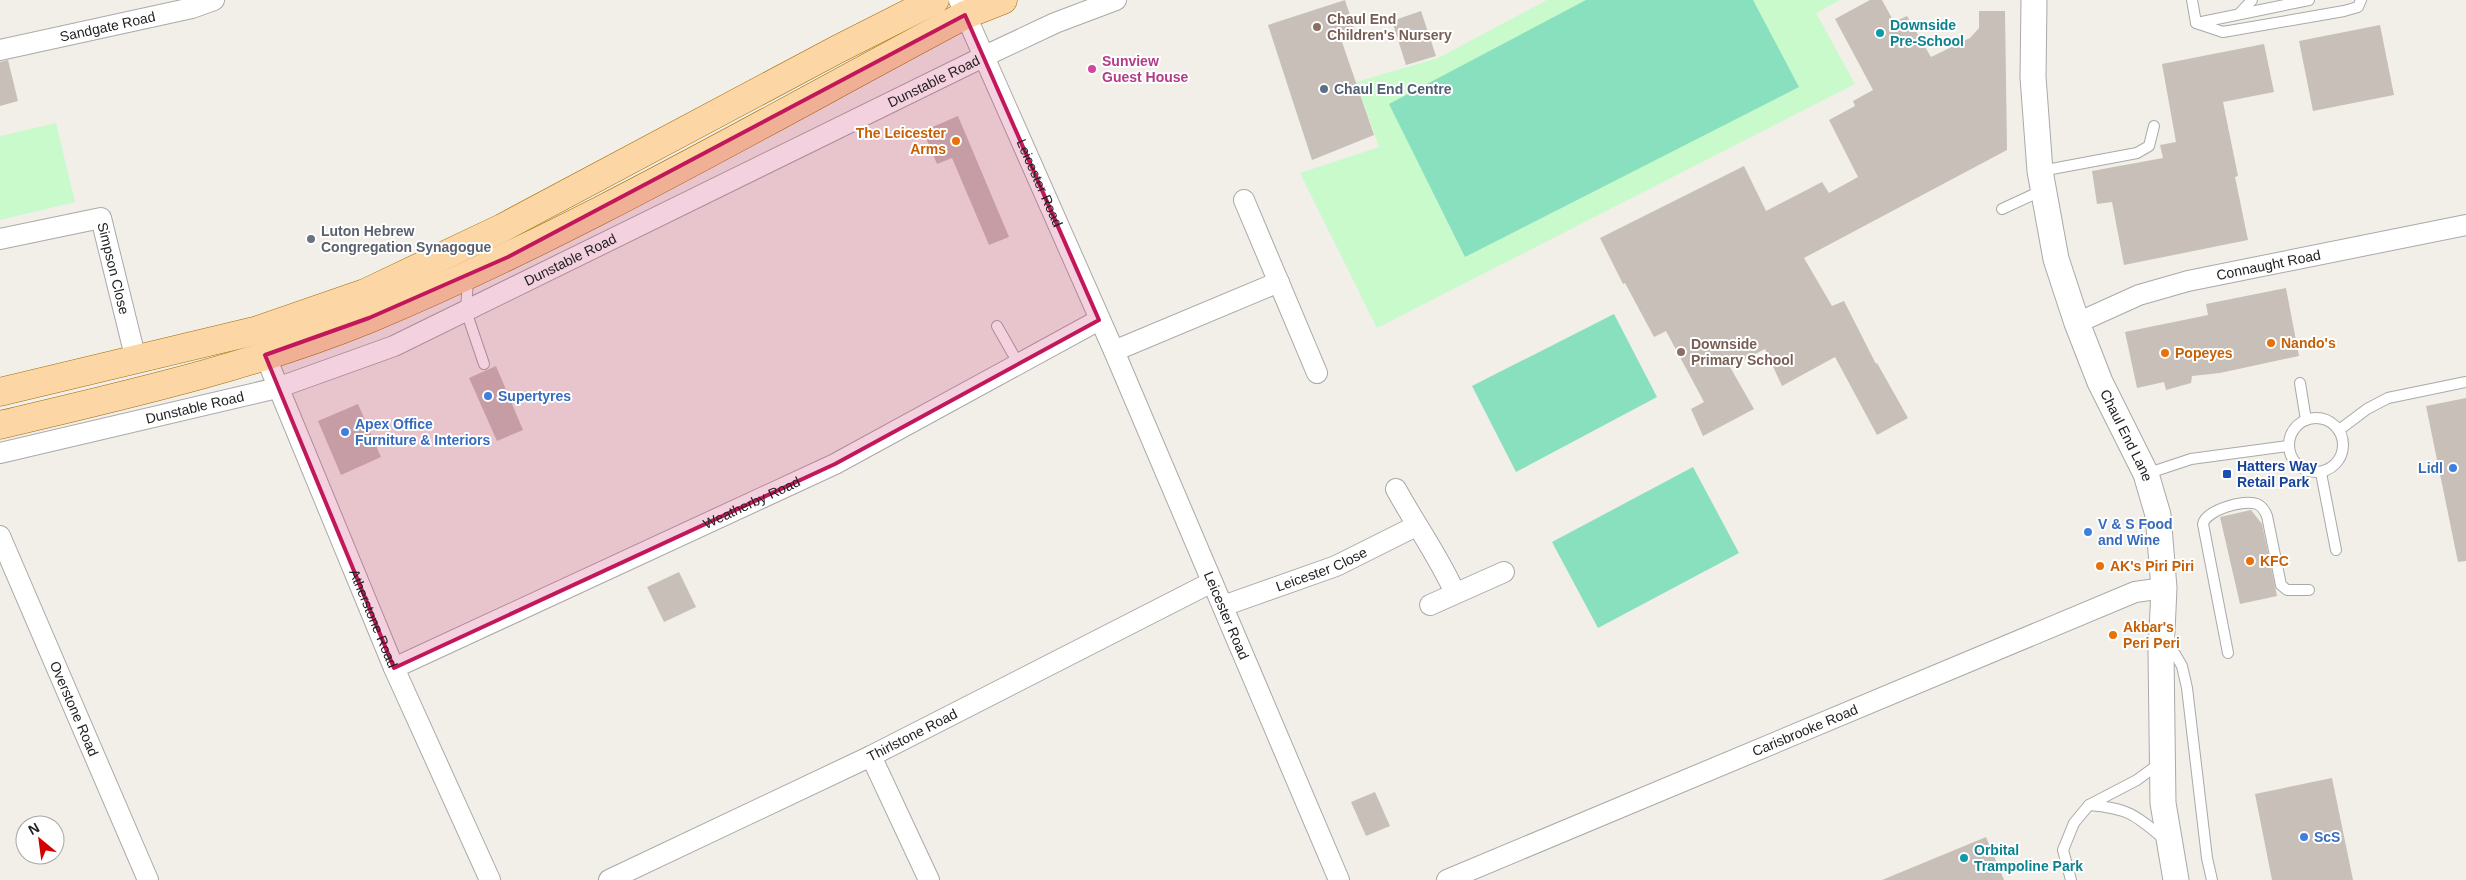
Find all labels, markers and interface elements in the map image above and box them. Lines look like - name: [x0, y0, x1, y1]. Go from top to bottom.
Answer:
- street label: Sandgate Road: [58, 8, 157, 45]
- place label: Chaul End Children's Nursery: [1327, 11, 1452, 43]
- place label: Downside Pre-School: [1890, 17, 1964, 49]
- marker: Chaul End Children's Nursery: [1311, 21, 1323, 33]
- marker: Downside Pre-School: [1874, 27, 1886, 39]
- street label: Dunstable Road: [885, 52, 982, 111]
- place label: Sunview Guest House: [1102, 53, 1189, 85]
- marker: Sunview Guest House: [1086, 63, 1098, 75]
- place label: Chaul End Centre: [1334, 81, 1452, 97]
- marker: Chaul End Centre: [1318, 83, 1330, 95]
- place label: The Leicester Arms: [856, 125, 947, 157]
- marker: The Leicester Arms: [950, 135, 962, 147]
- street label: Leicester Road: [1013, 137, 1066, 229]
- street label: Simpson Close: [94, 221, 133, 316]
- place label: Luton Hebrew Congregation Synagogue: [321, 223, 492, 255]
- street label: Dunstable Road: [521, 230, 619, 289]
- marker: Luton Hebrew Congregation Synagogue: [305, 233, 317, 245]
- street label: Connaught Road: [2215, 246, 2322, 283]
- place label: Nando's: [2281, 335, 2336, 351]
- place label: Downside Primary School: [1691, 336, 1794, 368]
- marker: Nando's: [2265, 337, 2277, 349]
- place label: Popeyes: [2175, 345, 2233, 361]
- marker: Downside Primary School: [1675, 346, 1687, 358]
- marker: Popeyes: [2159, 347, 2171, 359]
- street label: Chaul End Lane: [2097, 387, 2156, 483]
- street label: Dunstable Road: [144, 388, 245, 427]
- place label: Supertyres: [498, 388, 571, 404]
- marker: Supertyres: [482, 390, 494, 402]
- place label: Apex Office Furniture & Interiors: [355, 416, 491, 448]
- marker: Apex Office Furniture & Interiors: [339, 426, 351, 438]
- place label: Hatters Way Retail Park: [2237, 458, 2318, 490]
- place label: Lidl: [2418, 460, 2443, 476]
- marker: Lidl: [2447, 462, 2459, 474]
- marker: Hatters Way Retail Park: [2221, 468, 2233, 480]
- street label: Weatherby Road: [701, 473, 803, 532]
- place label: V & S Food and Wine: [2098, 516, 2173, 548]
- marker: V & S Food and Wine: [2082, 526, 2094, 538]
- street label: Leicester Close: [1274, 544, 1370, 595]
- place label: KFC: [2260, 553, 2289, 569]
- marker: KFC: [2244, 555, 2256, 567]
- place label: AK's Piri Piri: [2110, 558, 2194, 574]
- marker: AK's Piri Piri: [2094, 560, 2106, 572]
- street label: Atherstone Road: [346, 567, 401, 670]
- street label: Leicester Road: [1201, 569, 1252, 662]
- place label: Akbar's Peri Peri: [2123, 619, 2180, 651]
- marker: Akbar's Peri Peri: [2107, 629, 2119, 641]
- street label: Overstone Road: [47, 659, 102, 759]
- street label: Carisbrooke Road: [1750, 701, 1860, 759]
- street label: Thirlstone Road: [864, 705, 960, 765]
- north arrow: [15, 815, 65, 865]
- text: N: [25, 819, 42, 838]
- place label: ScS: [2314, 829, 2340, 845]
- marker: ScS: [2298, 831, 2310, 843]
- place label: Orbital Trampoline Park: [1974, 842, 2083, 874]
- marker: Orbital Trampoline Park: [1958, 852, 1970, 864]

